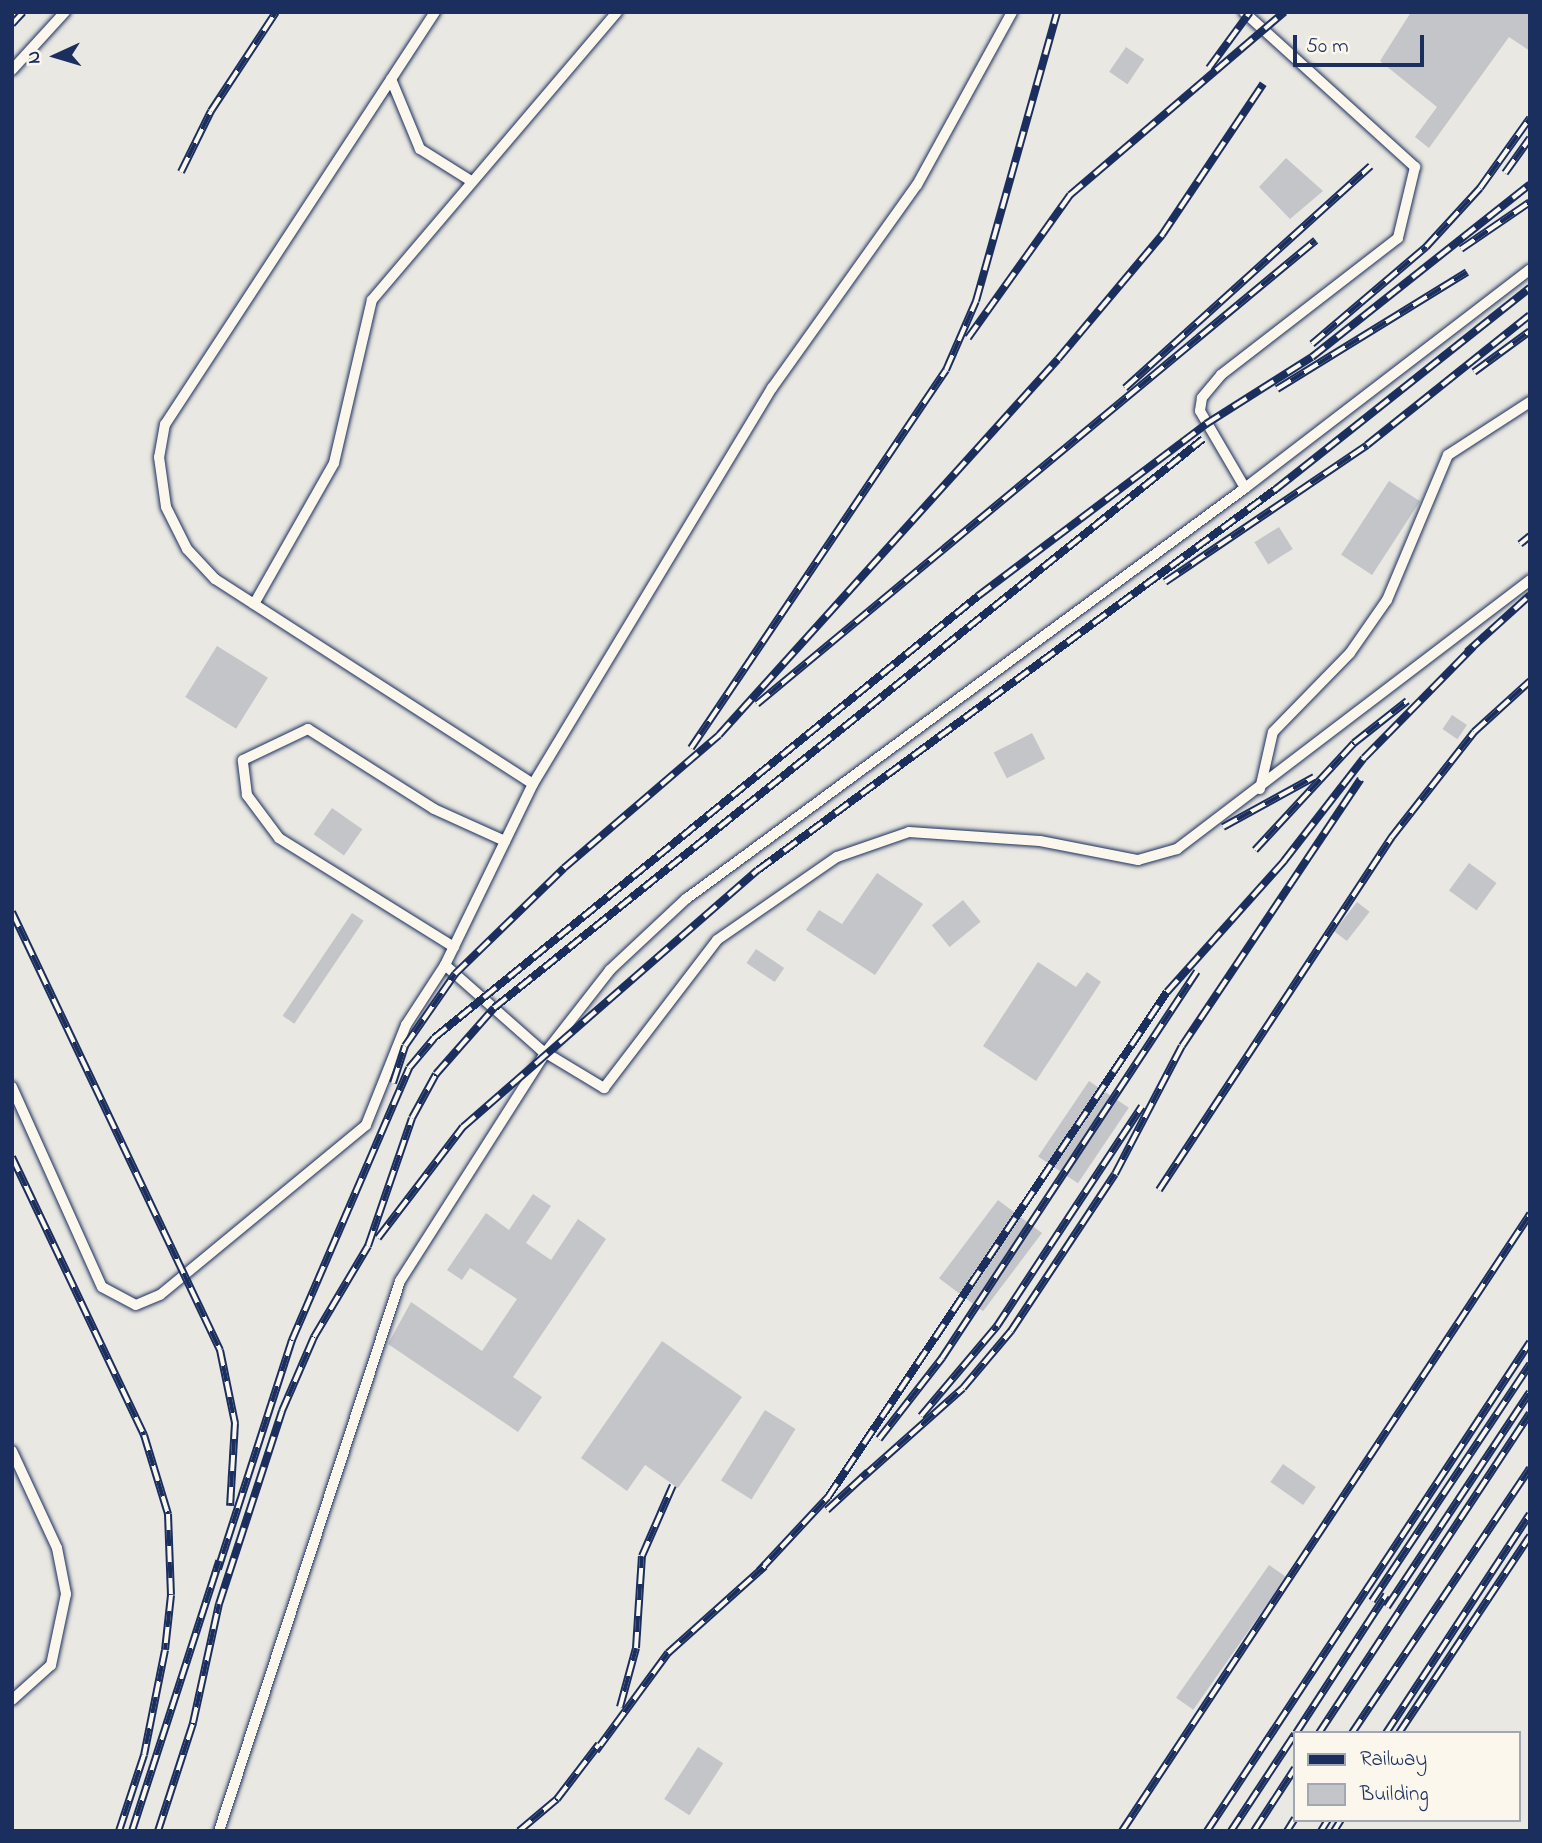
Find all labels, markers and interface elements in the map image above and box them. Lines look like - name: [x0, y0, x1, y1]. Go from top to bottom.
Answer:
- north arrow: [21, 21, 91, 91]
- scale bar: [1297, 21, 1428, 65]
- text: 50 m: [1306, 32, 1349, 62]
- text: N: [21, 50, 48, 65]
- legend: [1294, 1731, 1521, 1822]
- text: Railway: [1360, 1745, 1427, 1775]
- text: Building: [1360, 1780, 1429, 1810]

